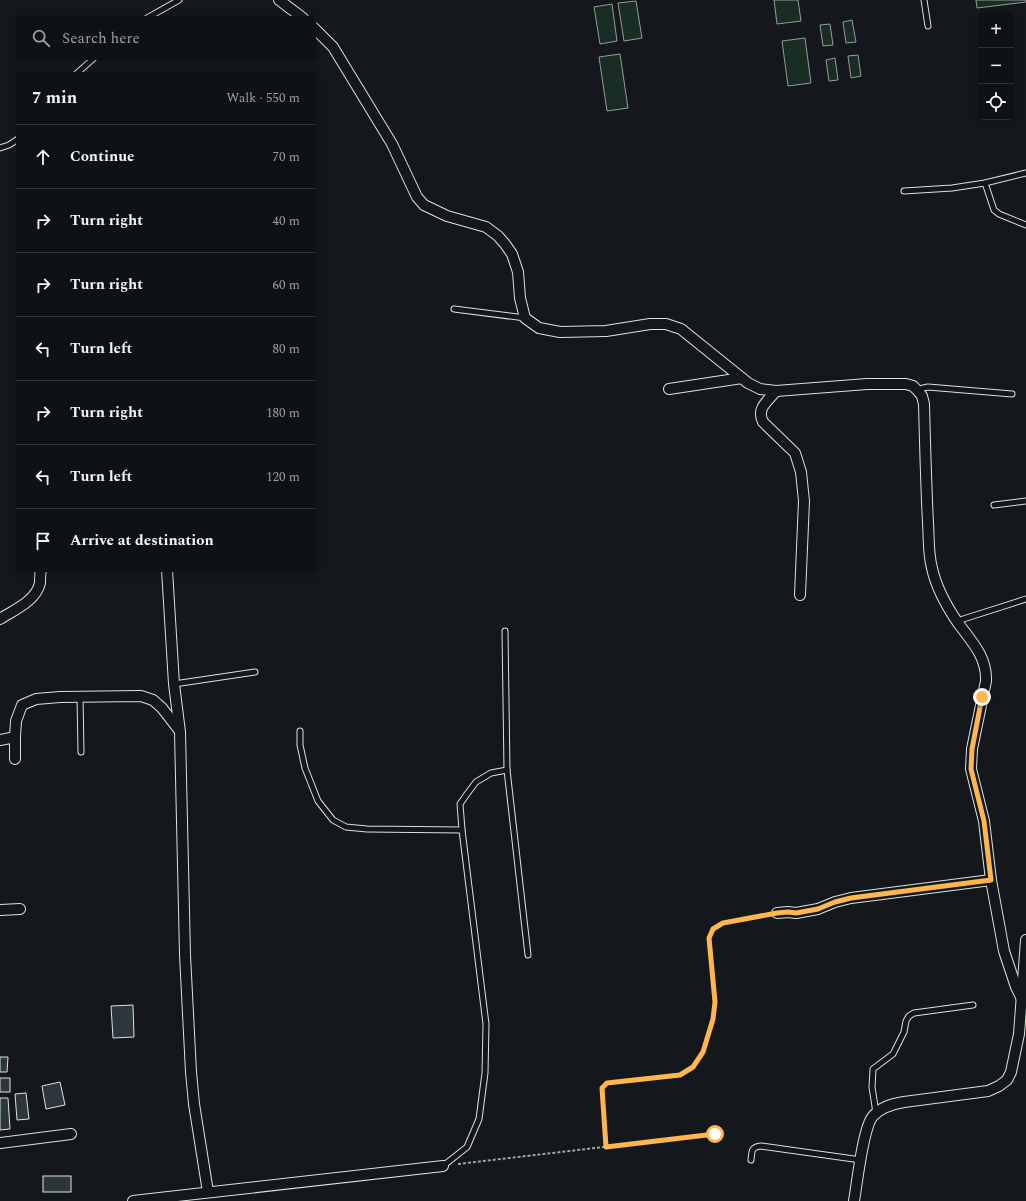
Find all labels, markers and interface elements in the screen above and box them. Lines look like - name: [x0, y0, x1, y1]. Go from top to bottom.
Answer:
- map controls: [978, 12, 1014, 120]
- button: +: [978, 12, 1014, 48]
- search box: [16, 16, 316, 60]
- icon: search: [30, 27, 52, 49]
- text: Search here: [62, 27, 140, 50]
- button: −: [978, 48, 1014, 84]
- button: locate: [978, 84, 1014, 120]
- text: 7 min: [32, 85, 77, 111]
- text: Walk · 550 m: [226, 88, 300, 108]
- text: Continue: [70, 145, 135, 168]
- icon: ahead: [32, 146, 54, 168]
- text: 70 m: [273, 147, 300, 167]
- text: Turn right: [70, 209, 143, 232]
- icon: right: [32, 210, 54, 232]
- text: 40 m: [273, 211, 300, 231]
- text: Turn right: [70, 273, 143, 296]
- icon: right: [32, 274, 54, 296]
- text: 60 m: [273, 275, 300, 295]
- text: Turn left: [70, 337, 132, 360]
- icon: left: [32, 338, 54, 360]
- text: 80 m: [273, 339, 300, 359]
- text: Turn right: [70, 401, 143, 424]
- icon: right: [32, 402, 54, 424]
- text: 180 m: [266, 403, 300, 423]
- text: Turn left: [70, 465, 132, 488]
- icon: left: [32, 466, 54, 488]
- text: 120 m: [266, 467, 300, 487]
- text: Arrive at destination: [70, 529, 214, 552]
- icon: arrive: [32, 530, 54, 552]
- route end: [973, 688, 991, 706]
- route start: [706, 1125, 724, 1143]

